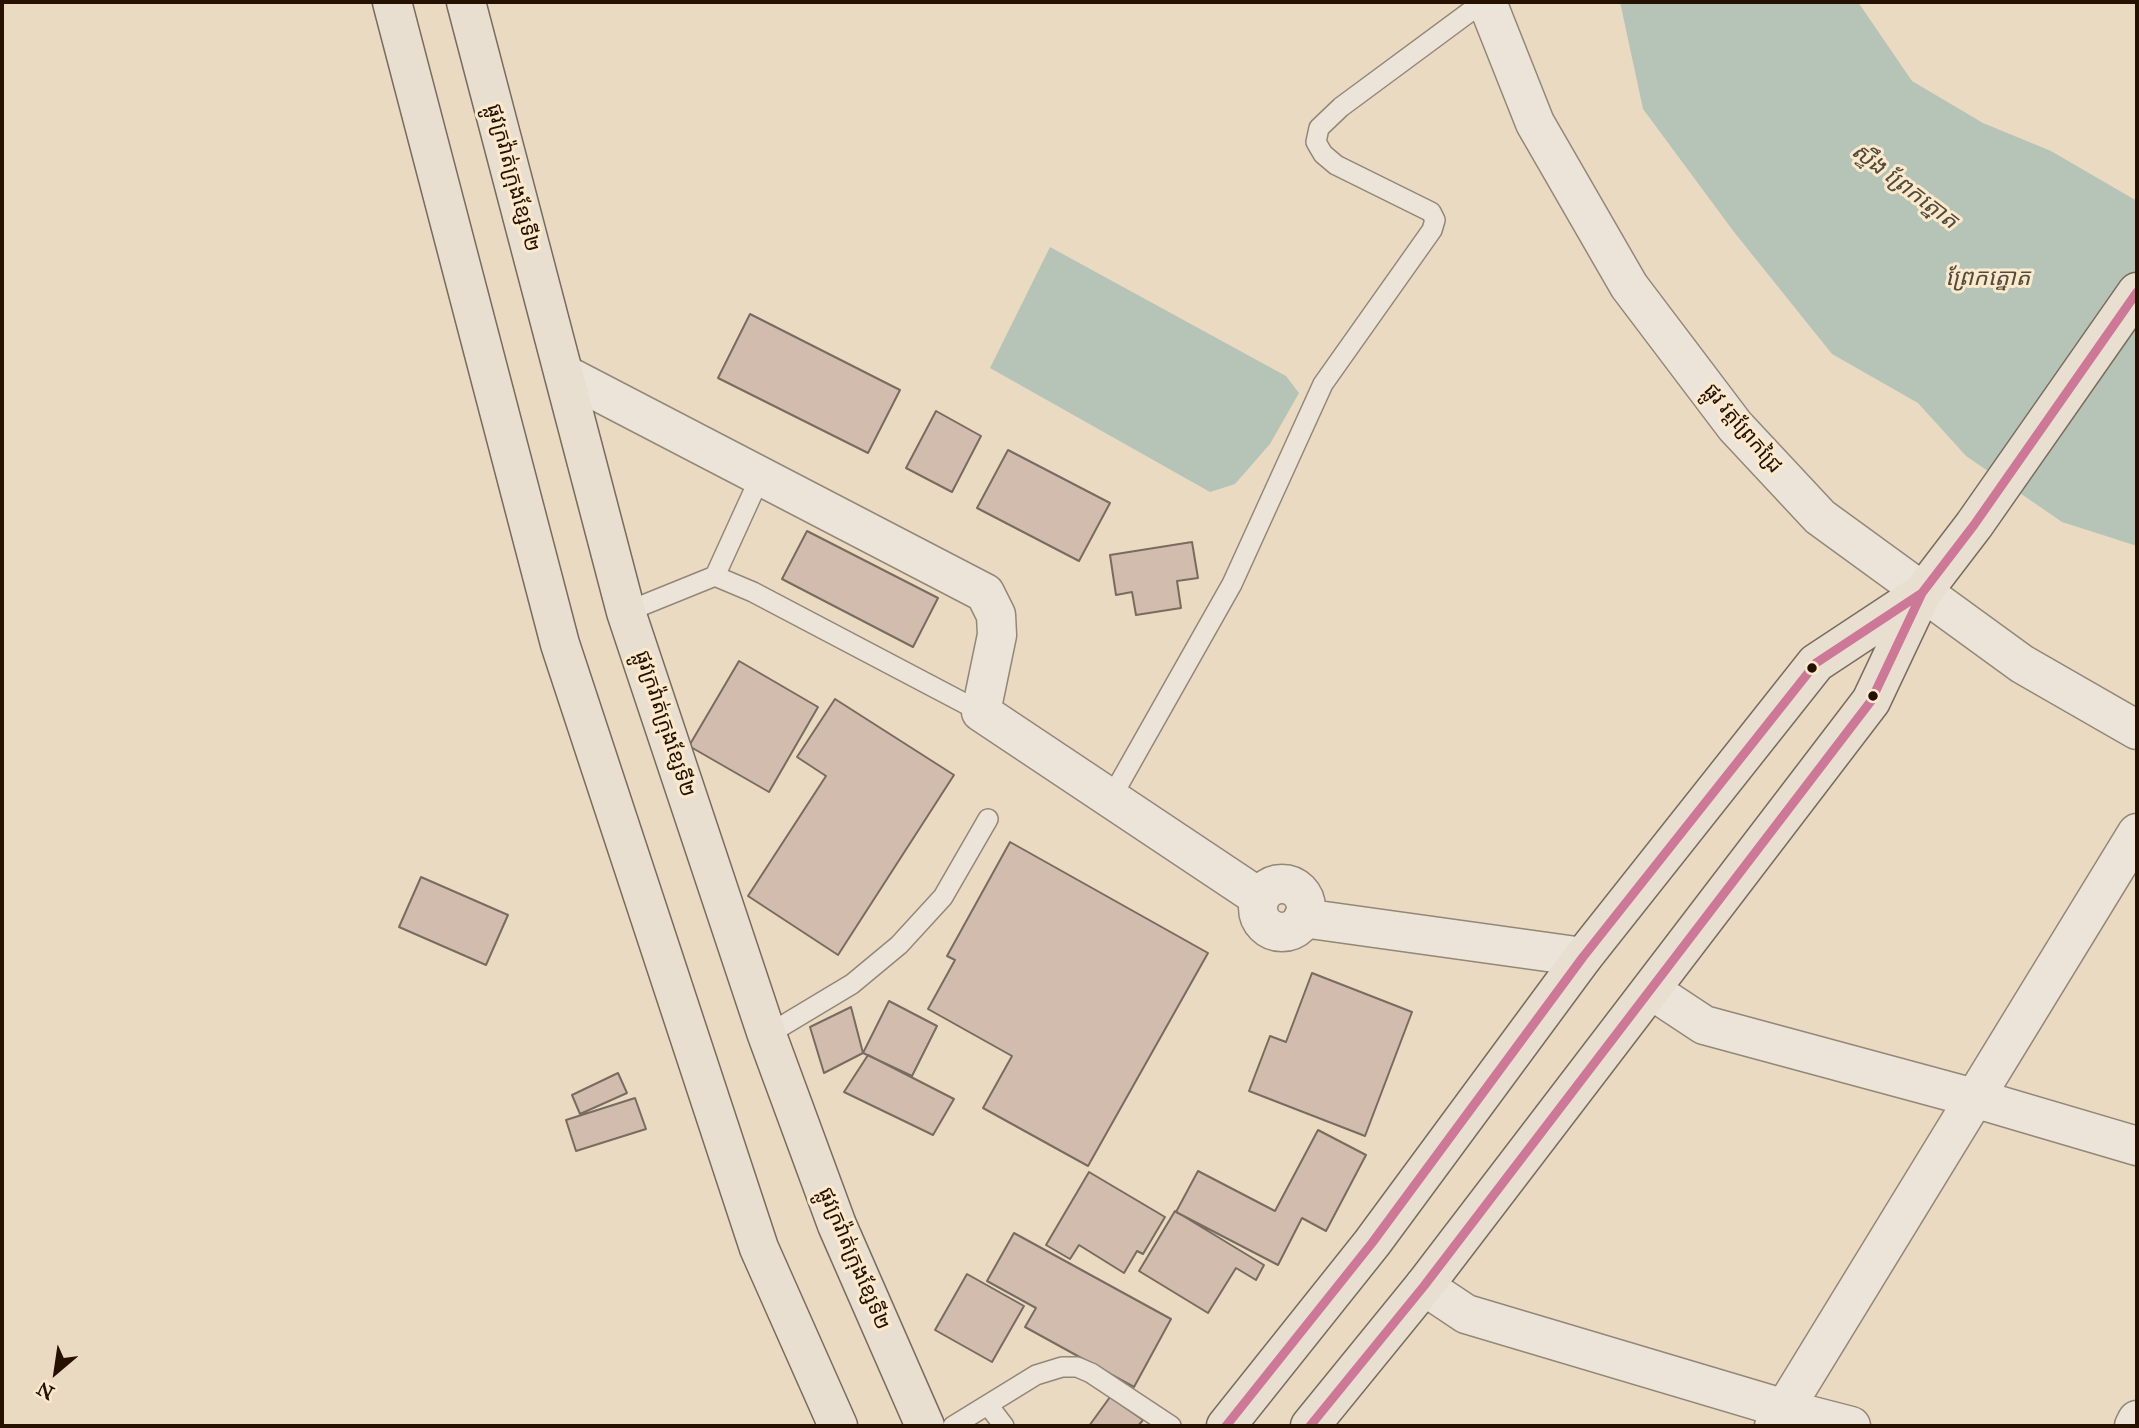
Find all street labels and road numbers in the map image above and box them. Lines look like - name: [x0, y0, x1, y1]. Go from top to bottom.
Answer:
- street label: ផ្លូវក្រវ៉ាត់ក្រុងខ្សែទី២: [480, 101, 544, 255]
- street label: ផ្លូវ វត្តព្រែកជ្រៃ: [1697, 379, 1787, 479]
- street label: ផ្លូវក្រវ៉ាត់ក្រុងខ្សែទី២: [628, 648, 700, 800]
- street label: ផ្លូវក្រវ៉ាត់ក្រុងខ្សែទី២: [812, 1184, 894, 1334]

